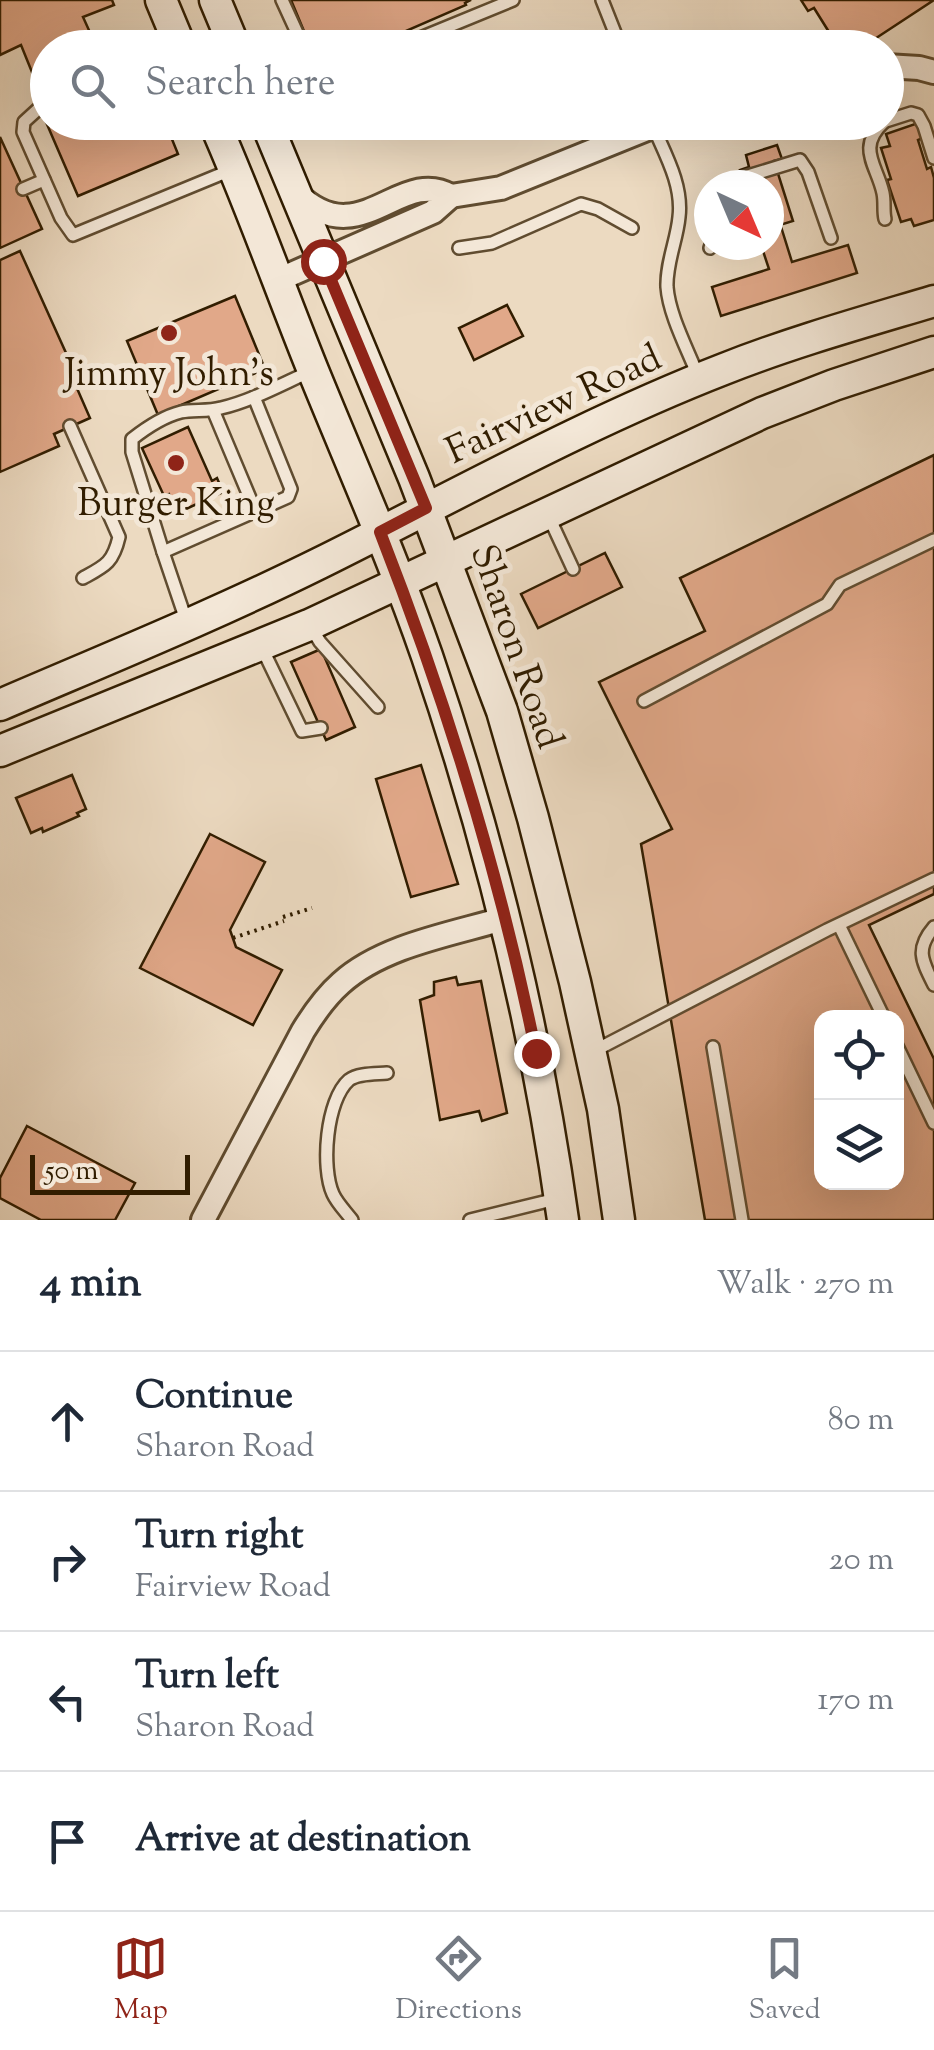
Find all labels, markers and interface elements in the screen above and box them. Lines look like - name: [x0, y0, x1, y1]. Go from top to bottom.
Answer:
- search box: [30, 30, 904, 140]
- icon: search: [65, 58, 120, 113]
- text: Search here: [145, 58, 336, 112]
- north arrow: [694, 170, 784, 260]
- route start: [301, 239, 347, 285]
- marker: Jimmy John's: [158, 322, 180, 344]
- street label: Fairview Road: [438, 333, 671, 480]
- place label: Jimmy John's: [62, 349, 274, 403]
- marker: Burger King: [165, 452, 187, 474]
- place label: Burger King: [77, 479, 275, 533]
- street label: Sharon Road: [454, 538, 574, 757]
- map controls: [814, 1010, 904, 1190]
- button: locate: [814, 1010, 904, 1100]
- route end: [514, 1031, 560, 1077]
- button: layers: [814, 1100, 904, 1190]
- scale bar: [30, 1150, 190, 1194]
- text: 50 m: [45, 1152, 99, 1192]
- text: 4 min: [40, 1255, 142, 1315]
- text: Walk · 270 m: [717, 1262, 894, 1308]
- text: Continue: [135, 1371, 293, 1425]
- icon: ahead: [40, 1394, 95, 1449]
- text: 80 m: [828, 1398, 894, 1444]
- text: Sharon Road: [135, 1425, 314, 1471]
- text: Turn right: [135, 1511, 303, 1565]
- icon: right: [40, 1534, 95, 1589]
- text: 20 m: [829, 1538, 894, 1584]
- text: Fairview Road: [135, 1565, 331, 1611]
- text: Turn left: [135, 1651, 279, 1705]
- icon: left: [40, 1674, 95, 1729]
- text: 170 m: [817, 1678, 894, 1724]
- text: Sharon Road: [135, 1705, 314, 1751]
- icon: arrive: [40, 1814, 95, 1869]
- text: Arrive at destination: [135, 1814, 471, 1868]
- tab: Map: [113, 1931, 168, 2031]
- tab: Directions: [395, 1931, 522, 2031]
- tab: Saved: [749, 1931, 821, 2031]

